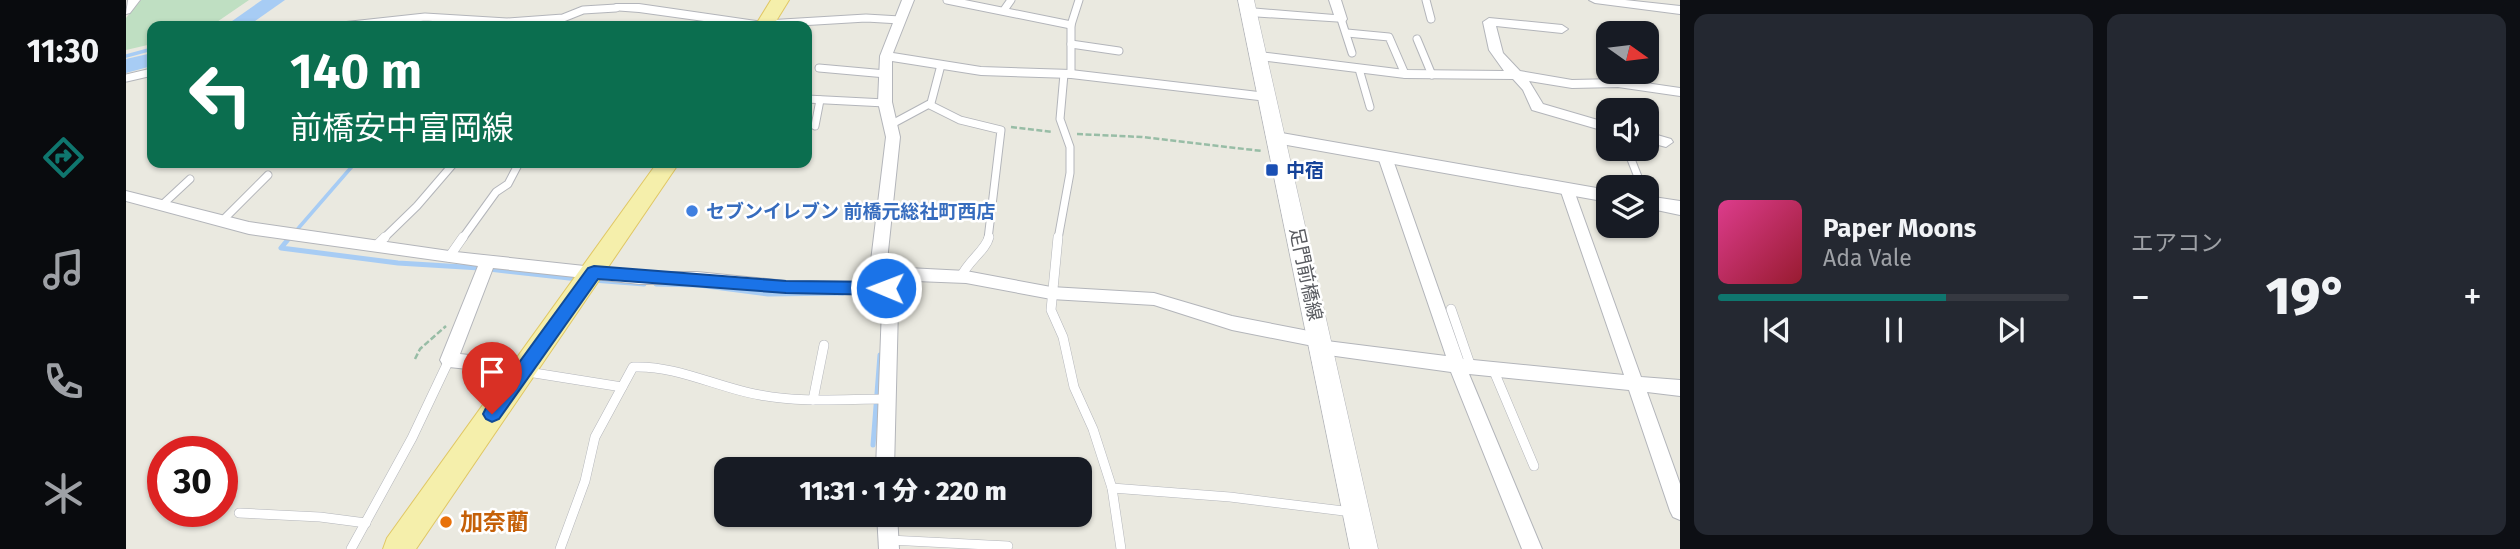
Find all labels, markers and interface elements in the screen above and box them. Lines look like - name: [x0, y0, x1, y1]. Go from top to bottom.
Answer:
- north arrow: [1596, 21, 1659, 84]
- map controls: [1596, 21, 1659, 238]
- text: 11:30: [27, 32, 99, 70]
- text: 140 m: [290, 42, 422, 101]
- icon: left: [175, 49, 266, 140]
- button: sound: [1596, 98, 1659, 161]
- text: 前橋安中富岡線: [290, 109, 514, 147]
- icon: directions: [39, 133, 88, 182]
- place label: 中宿: [1286, 159, 1324, 182]
- marker: 中宿: [1264, 162, 1280, 178]
- button: layers: [1596, 175, 1659, 238]
- place label: セブンイレブン 前橋元総社町西店: [706, 200, 996, 223]
- marker: セブンイレブン 前橋元総社町西店: [684, 203, 700, 219]
- text: Paper Moons: [1823, 213, 1976, 244]
- street label: 足門前橋線: [1285, 225, 1327, 323]
- text: エアコン: [2131, 229, 2223, 257]
- text: Ada Vale: [1823, 244, 1912, 272]
- icon: music: [39, 245, 88, 294]
- position arrow: [849, 251, 923, 325]
- text: 19°: [2266, 265, 2347, 328]
- text: −: [2131, 274, 2150, 320]
- text: +: [2463, 274, 2482, 320]
- icon: previous: [1758, 311, 1796, 349]
- icon: pause: [1875, 311, 1913, 349]
- icon: next: [1992, 311, 2030, 349]
- pin: [462, 342, 522, 414]
- icon: arrive: [473, 353, 511, 391]
- icon: phone: [39, 357, 88, 406]
- speed limit sign: 30: [147, 436, 238, 527]
- icon: climate: [39, 469, 88, 518]
- text: 11:31 · 1 分 · 220 m: [799, 476, 1007, 507]
- place label: 加奈藺: [460, 508, 529, 536]
- marker: 加奈藺: [438, 514, 454, 530]

